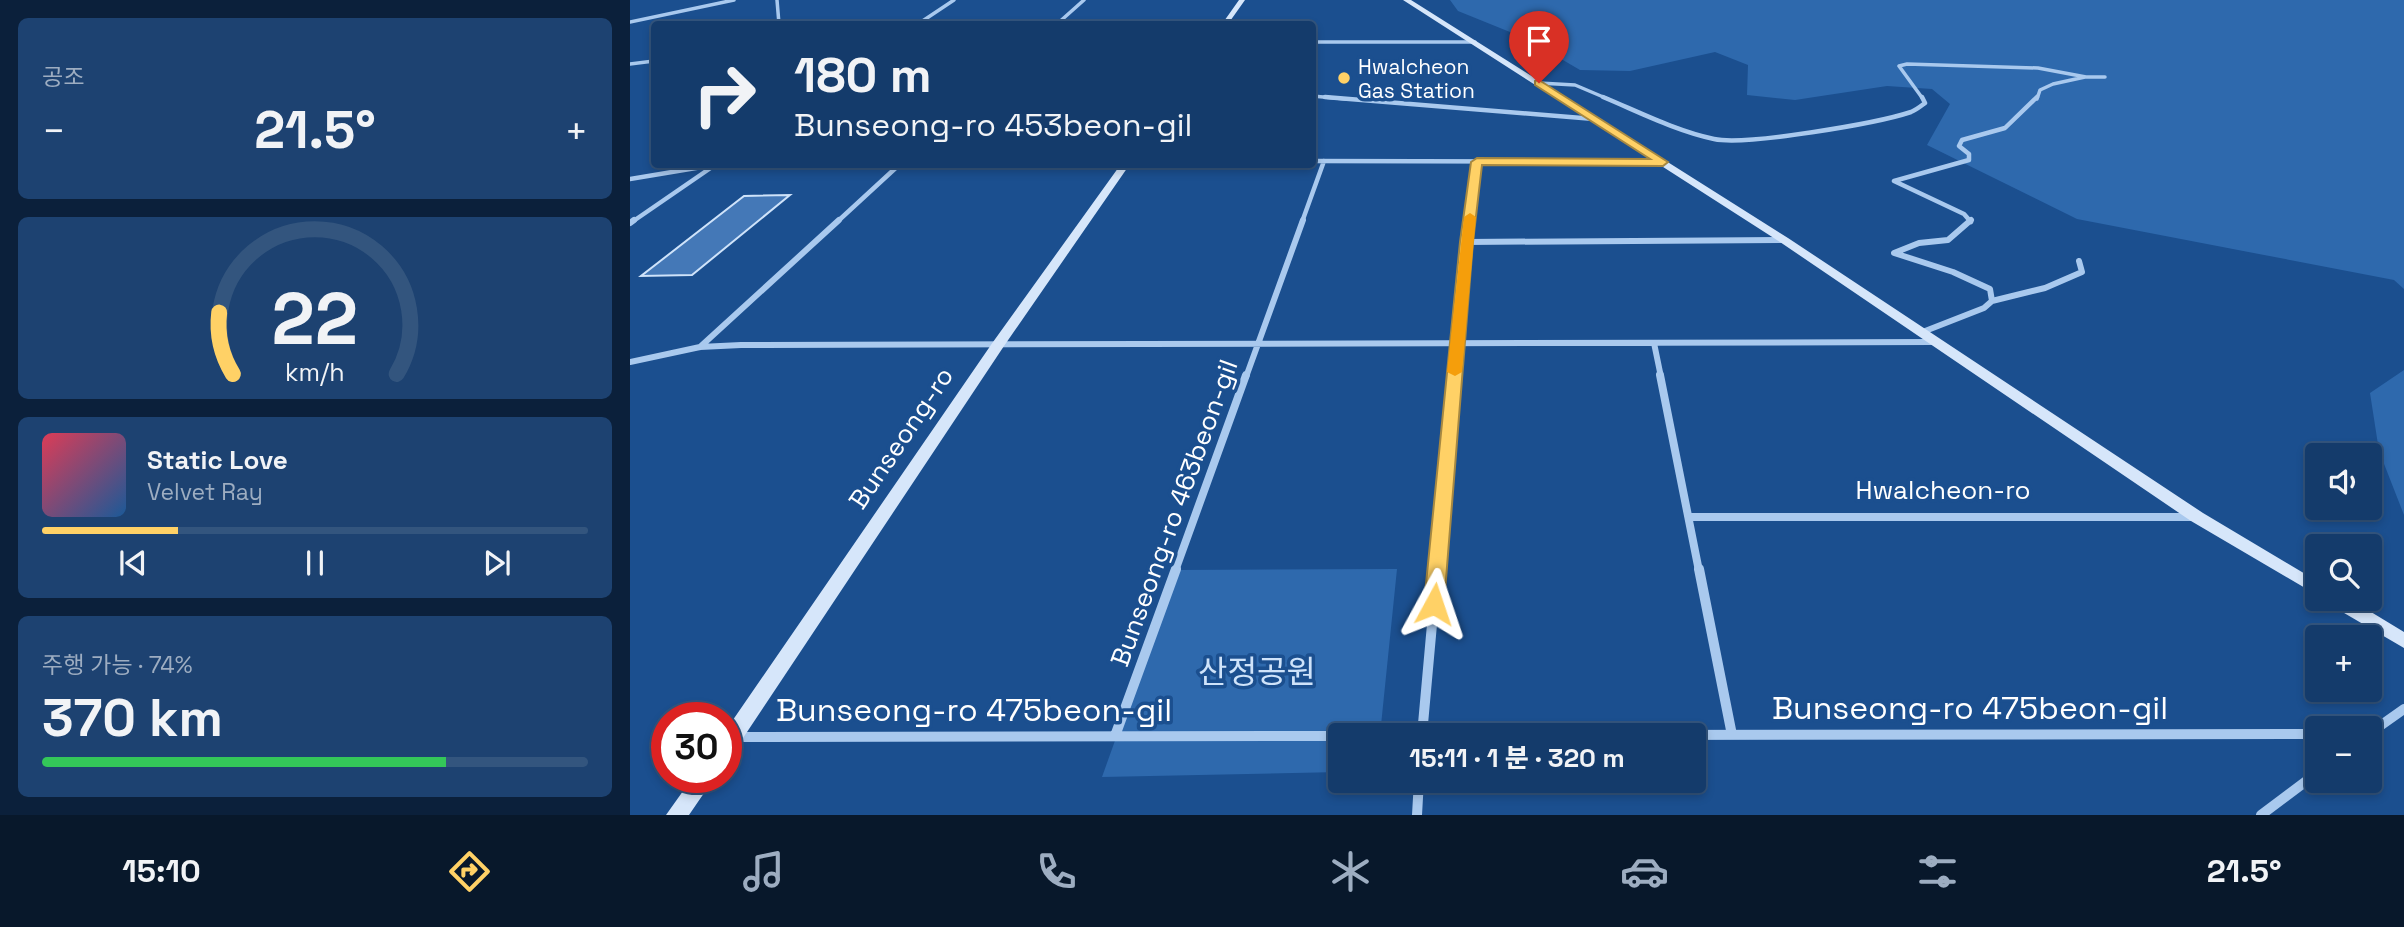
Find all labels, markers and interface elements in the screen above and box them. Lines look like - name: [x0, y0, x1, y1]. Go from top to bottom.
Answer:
- pin: [1509, 11, 1569, 83]
- icon: arrive: [1520, 22, 1558, 60]
- text: 180 m: [794, 44, 932, 106]
- icon: right: [679, 49, 770, 140]
- place label: Hwalcheon Gas Station: [1358, 53, 1475, 104]
- text: 공조: [42, 62, 84, 92]
- marker: Hwalcheon Gas Station: [1336, 70, 1352, 86]
- text: 21.5°: [254, 97, 376, 163]
- text: Bunseong-ro 453beon-gil: [794, 105, 1192, 145]
- text: −: [42, 107, 66, 155]
- text: +: [564, 107, 588, 155]
- text: 22: [272, 272, 358, 365]
- street label: Bunseong-ro 463beon-gil: [1103, 355, 1245, 671]
- text: km/h: [285, 356, 345, 388]
- street label: Bunseong-ro: [841, 360, 961, 516]
- text: Static Love: [147, 443, 288, 477]
- map controls: [2305, 443, 2382, 793]
- button: sound: [2305, 443, 2382, 520]
- street label: Hwalcheon-ro: [1855, 473, 2031, 507]
- text: Velvet Ray: [147, 477, 263, 507]
- button: search: [2305, 534, 2382, 611]
- icon: previous: [114, 544, 152, 582]
- icon: pause: [296, 544, 334, 582]
- icon: next: [478, 544, 516, 582]
- position arrow: [1397, 567, 1471, 641]
- button: +: [2305, 625, 2382, 702]
- text: 주행 가능 · 74%: [42, 650, 192, 680]
- park label: 산정공원: [1198, 652, 1316, 692]
- text: 370 km: [42, 685, 223, 751]
- street label: Bunseong-ro 475beon-gil: [1772, 688, 2168, 728]
- street label: Bunseong-ro 475beon-gil: [776, 690, 1172, 730]
- speed limit sign: 30: [651, 702, 742, 793]
- button: −: [2305, 716, 2382, 793]
- text: 15:11 · 1 분 · 320 m: [1409, 741, 1625, 775]
- icon: directions: [445, 847, 494, 896]
- icon: music: [739, 847, 788, 896]
- icon: phone: [1032, 847, 1081, 896]
- icon: climate: [1326, 847, 1375, 896]
- icon: car: [1620, 847, 1669, 896]
- icon: filters: [1913, 847, 1962, 896]
- text: 15:10: [122, 851, 201, 891]
- text: 21.5°: [2207, 851, 2282, 891]

